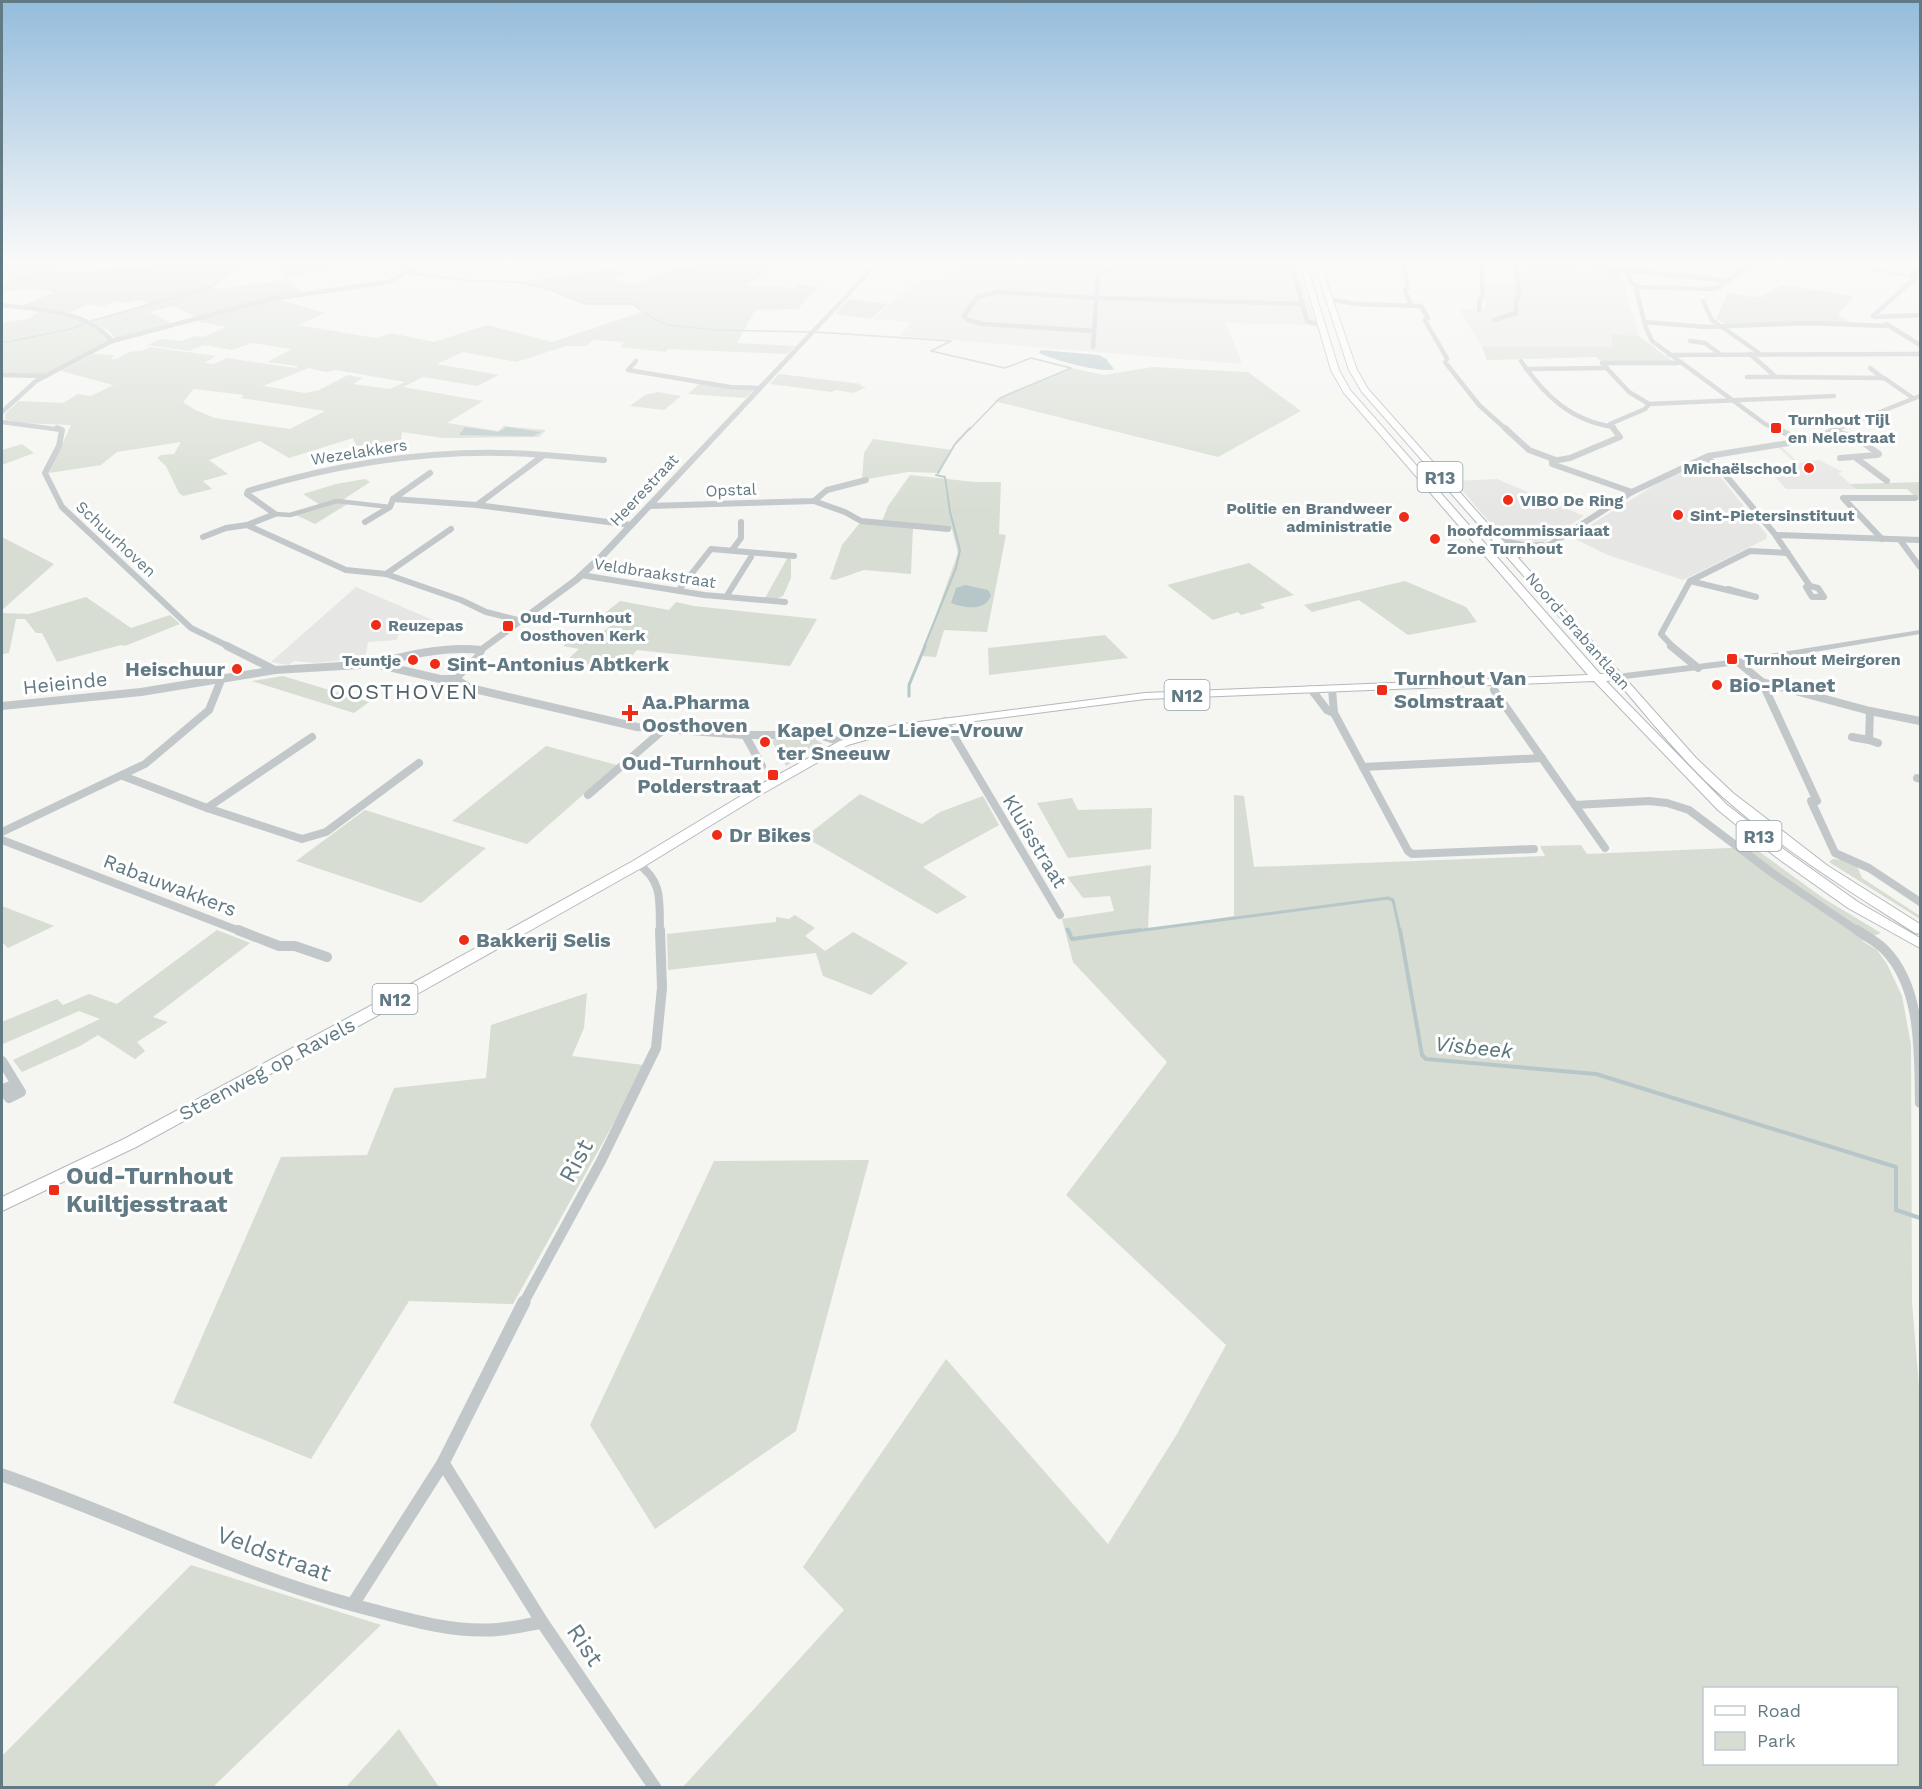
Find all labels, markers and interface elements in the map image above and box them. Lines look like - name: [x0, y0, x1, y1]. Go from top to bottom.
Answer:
- place label: Turnhout Tijl en Nelestraat: [1788, 410, 1895, 447]
- marker: Turnhout Tijl en Nelestraat: [1769, 421, 1783, 435]
- street label: Wezelakkers: [309, 435, 409, 469]
- street label: Heerestraat: [606, 450, 682, 530]
- place label: Michaëlschool: [1683, 459, 1798, 478]
- marker: Michaëlschool: [1802, 461, 1816, 475]
- road number: R13: [1418, 462, 1462, 492]
- street label: Opstal: [705, 480, 757, 500]
- place label: VIBO De Ring: [1520, 491, 1623, 510]
- marker: VIBO De Ring: [1501, 493, 1515, 507]
- street label: Schuurhoven: [72, 497, 160, 581]
- place label: Politie en Brandweer administratie: [1226, 499, 1392, 536]
- place label: Sint-Pietersinstituut: [1690, 506, 1854, 525]
- marker: Sint-Pietersinstituut: [1671, 508, 1685, 522]
- marker: Politie en Brandweer administratie: [1397, 510, 1411, 524]
- place label: hoofdcommissariaat Zone Turnhout: [1447, 521, 1609, 558]
- marker: hoofdcommissariaat Zone Turnhout: [1428, 532, 1442, 546]
- street label: Veldbraakstraat: [593, 554, 718, 592]
- street label: Noord-Brabantlaan: [1522, 568, 1634, 694]
- place label: Oud-Turnhout Oosthoven Kerk: [520, 608, 646, 645]
- place label: Reuzepas: [388, 616, 464, 635]
- marker: Reuzepas: [369, 618, 383, 632]
- marker: Oud-Turnhout Oosthoven Kerk: [501, 619, 515, 633]
- place label: Turnhout Meirgoren: [1744, 650, 1901, 669]
- place label: Teuntje: [342, 651, 401, 670]
- place label: Sint-Antonius Abtkerk: [447, 652, 670, 676]
- marker: Turnhout Meirgoren: [1725, 652, 1739, 666]
- marker: Teuntje: [406, 653, 420, 667]
- place label: Heischuur: [125, 657, 225, 681]
- marker: Sint-Antonius Abtkerk: [428, 657, 442, 671]
- marker: Heischuur: [230, 662, 244, 676]
- place label: Turnhout Van Solmstraat: [1394, 666, 1526, 713]
- street label: Heieinde: [22, 667, 108, 699]
- place label: Bio-Planet: [1729, 673, 1836, 697]
- marker: Bio-Planet: [1710, 678, 1724, 692]
- district label: OOSTHOVEN: [329, 679, 479, 704]
- road number: N12: [1164, 680, 1210, 710]
- marker: Turnhout Van Solmstraat: [1375, 683, 1389, 697]
- place label: Aa.Pharma Oosthoven: [642, 690, 750, 737]
- marker: Aa.Pharma Oosthoven: [623, 706, 637, 720]
- place label: Kapel Onze-Lieve-Vrouw ter Sneeuw: [777, 718, 1023, 765]
- marker: Kapel Onze-Lieve-Vrouw ter Sneeuw: [758, 735, 772, 749]
- place label: Oud-Turnhout Polderstraat: [622, 751, 761, 798]
- marker: Oud-Turnhout Polderstraat: [766, 768, 780, 782]
- street label: Kluisstraat: [998, 790, 1073, 893]
- road number: R13: [1736, 821, 1782, 851]
- place label: Dr Bikes: [729, 823, 811, 847]
- marker: Dr Bikes: [710, 828, 724, 842]
- street label: Rabauwakkers: [100, 849, 240, 921]
- place label: Bakkerij Selis: [476, 928, 611, 952]
- marker: Bakkerij Selis: [457, 933, 471, 947]
- road number: N12: [372, 984, 418, 1014]
- street label: Steenweg op Ravels: [175, 1012, 359, 1126]
- water label: Visbeek: [1434, 1031, 1514, 1064]
- street label: Rist: [553, 1135, 599, 1187]
- place label: Oud-Turnhout Kuiltjesstraat: [66, 1162, 234, 1218]
- marker: Oud-Turnhout Kuiltjesstraat: [47, 1183, 61, 1197]
- street label: Veldstraat: [213, 1520, 335, 1588]
- street label: Rist: [561, 1619, 609, 1671]
- legend: [1703, 1687, 1898, 1765]
- text: Road: [1757, 1700, 1801, 1721]
- text: Park: [1757, 1730, 1796, 1751]

